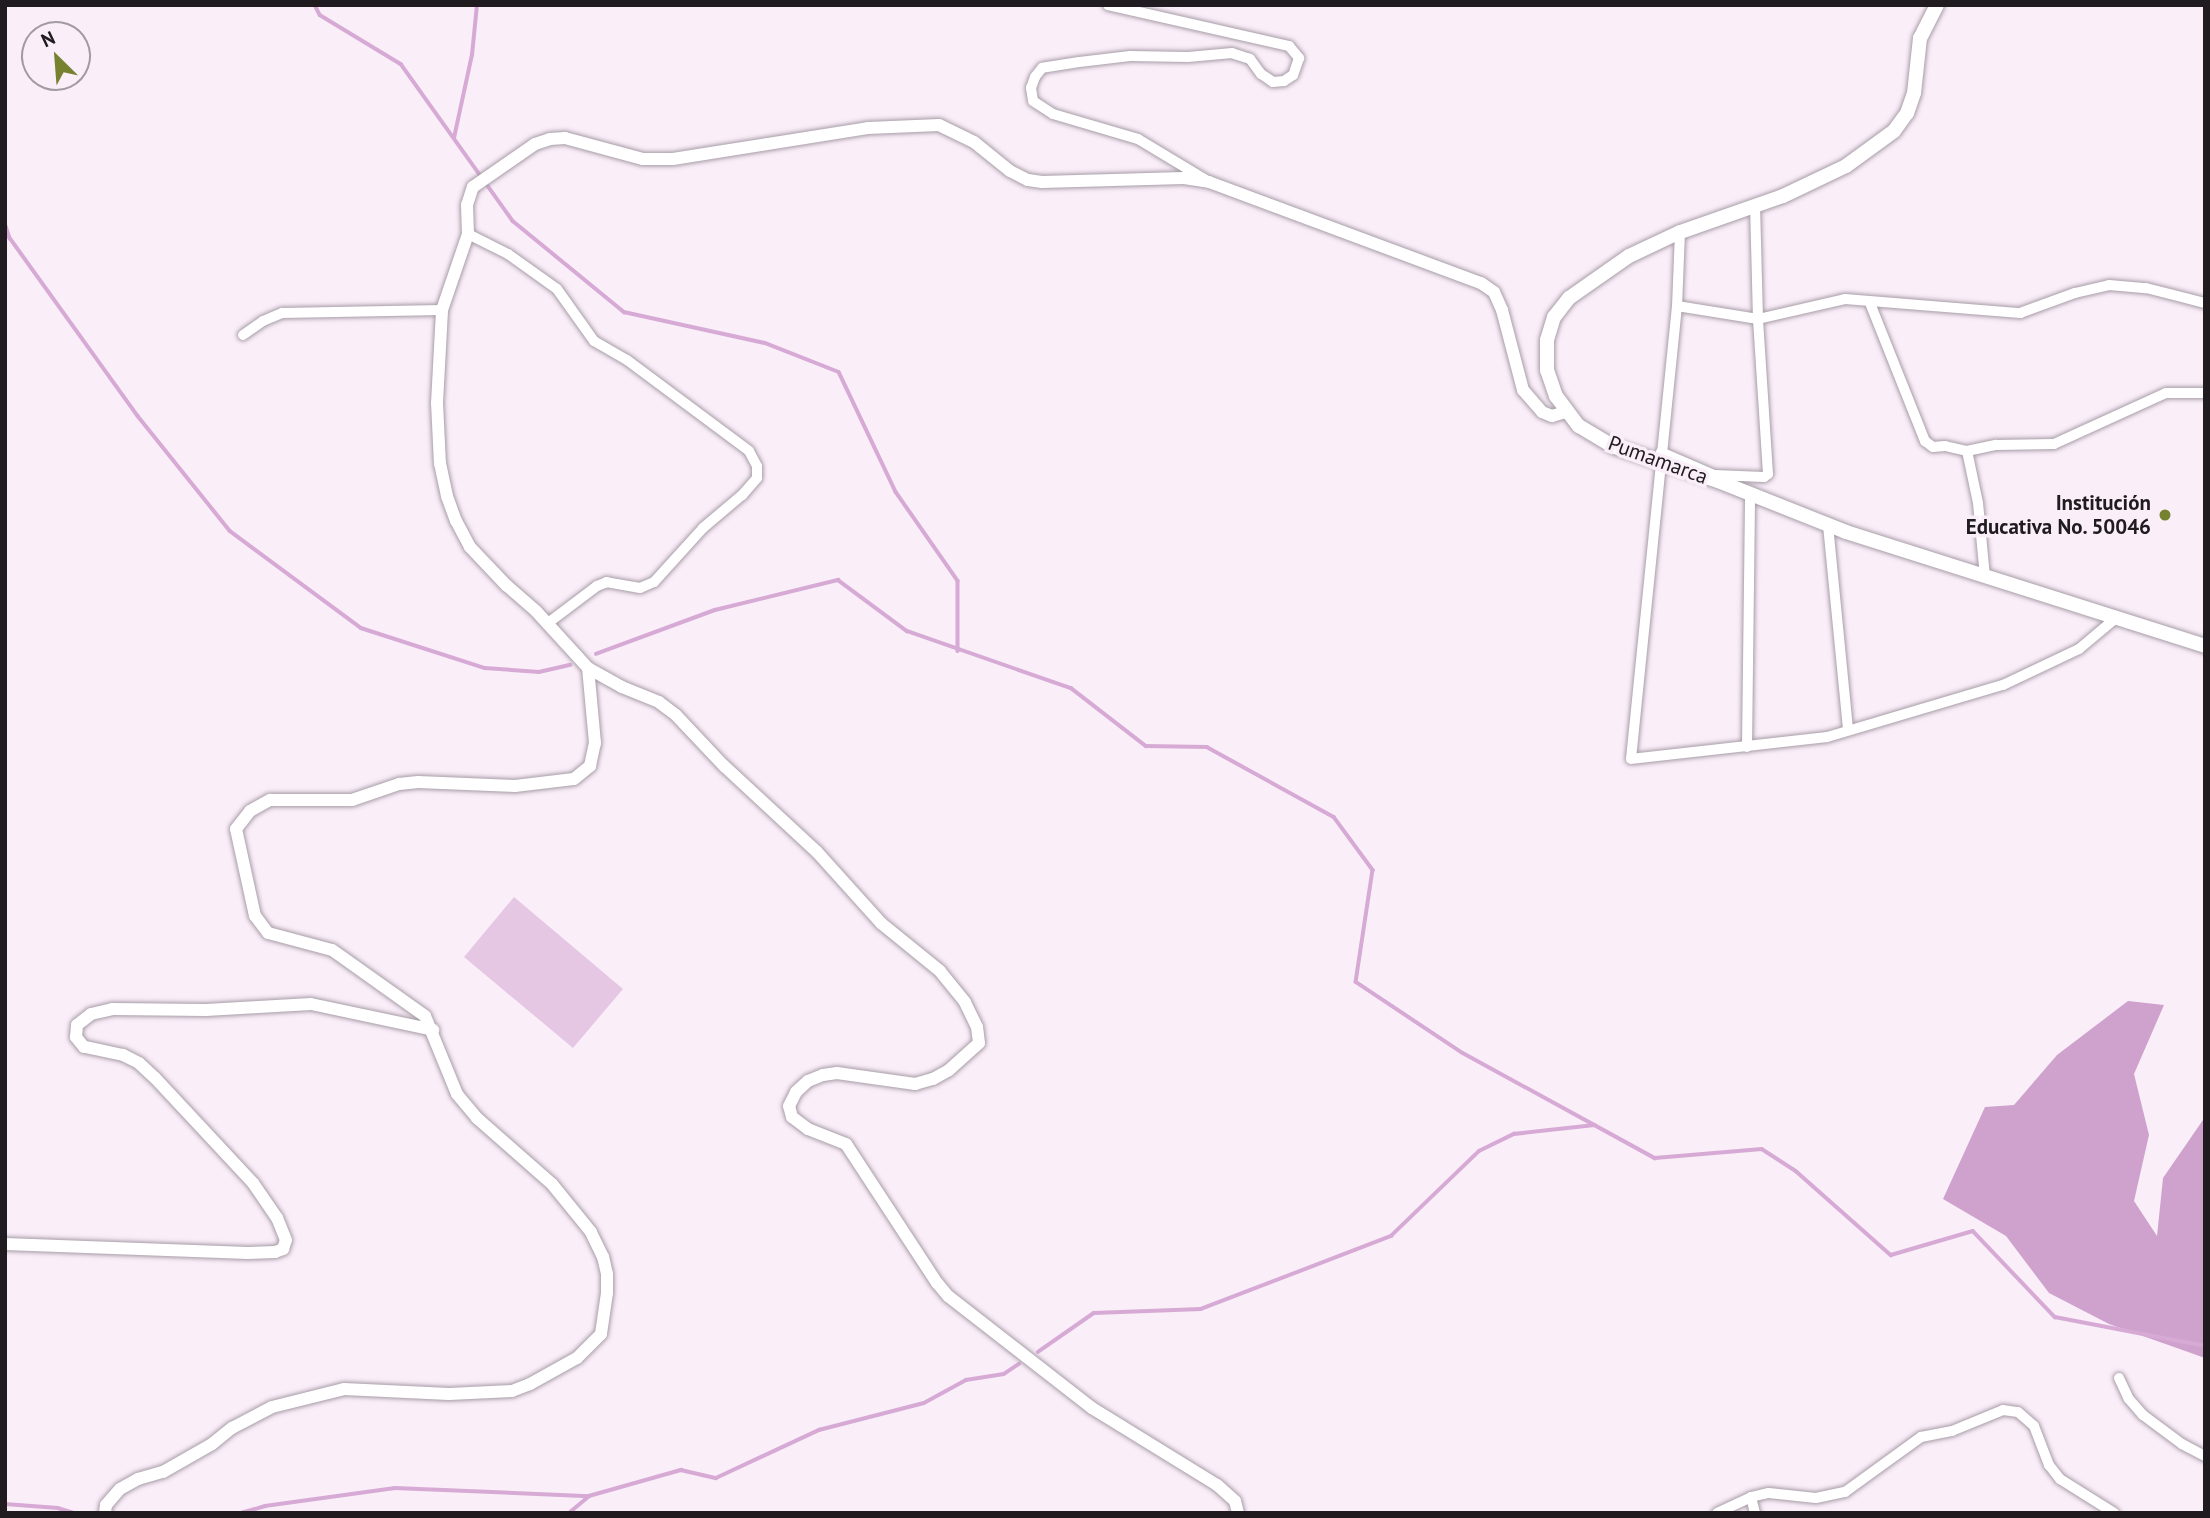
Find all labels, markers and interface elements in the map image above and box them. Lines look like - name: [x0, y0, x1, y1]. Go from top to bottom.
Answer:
- north arrow: [21, 21, 91, 91]
- text: N: [37, 25, 59, 52]
- street label: Pumamarca: [1605, 430, 1711, 490]
- place label: Institución Educativa No. 50046: [1964, 490, 2151, 540]
- marker: Institución Educativa No. 50046: [2157, 507, 2173, 523]

